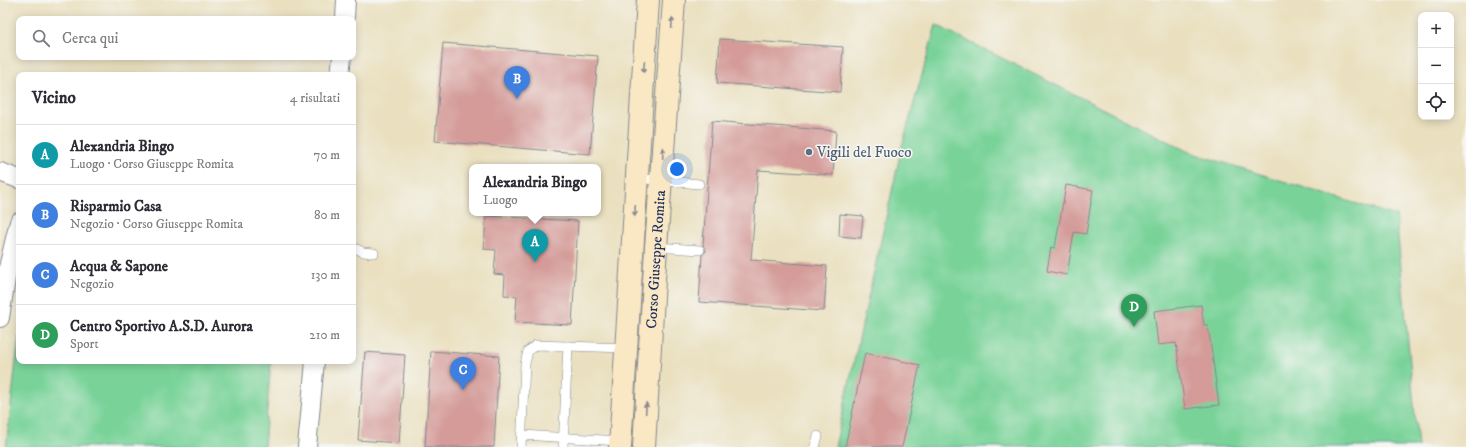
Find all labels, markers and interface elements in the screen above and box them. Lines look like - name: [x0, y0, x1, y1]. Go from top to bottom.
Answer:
- map controls: [1418, 12, 1454, 120]
- button: +: [1418, 12, 1454, 48]
- search box: [16, 16, 356, 60]
- one-way arrow: [669, 17, 676, 29]
- icon: search: [30, 27, 52, 49]
- text: Cerca qui: [62, 29, 118, 48]
- button: −: [1418, 48, 1454, 84]
- one-way arrow: [640, 61, 647, 73]
- pin: B: [504, 66, 530, 99]
- button: locate: [1418, 84, 1454, 120]
- text: Vicino: [32, 87, 76, 109]
- text: 4 risultati: [290, 90, 340, 106]
- text: Alexandria Bingo: [70, 137, 174, 156]
- place label: Vigili del Fuoco: [816, 143, 912, 162]
- text: A: [41, 147, 49, 163]
- text: 70 m: [314, 147, 340, 163]
- one-way arrow: [659, 147, 666, 159]
- marker: Vigili del Fuoco: [804, 147, 814, 157]
- text: Luogo · Corso Giuseppe Romita: [70, 156, 234, 172]
- your location: [667, 159, 687, 179]
- popup: [469, 164, 601, 216]
- text: Alexandria Bingo: [483, 173, 587, 192]
- street label: Corso Giuseppe Romita: [642, 189, 670, 329]
- text: Luogo: [483, 192, 518, 208]
- text: Risparmio Casa: [70, 197, 162, 216]
- one-way arrow: [631, 205, 638, 217]
- text: B: [41, 207, 49, 223]
- text: 80 m: [314, 207, 340, 223]
- text: Negozio · Corso Giuseppe Romita: [70, 216, 243, 232]
- pin: A: [522, 229, 548, 262]
- text: Acqua & Sapone: [70, 257, 168, 276]
- text: C: [41, 267, 49, 283]
- text: 130 m: [311, 267, 340, 283]
- text: Negozio: [70, 276, 114, 292]
- pin: D: [1121, 294, 1147, 327]
- text: Centro Sportivo A.S.D. Aurora: [70, 317, 253, 336]
- text: D: [40, 327, 50, 343]
- text: 210 m: [309, 327, 340, 343]
- text: Sport: [70, 336, 99, 352]
- pin: C: [450, 357, 476, 390]
- one-way arrow: [642, 402, 649, 414]

